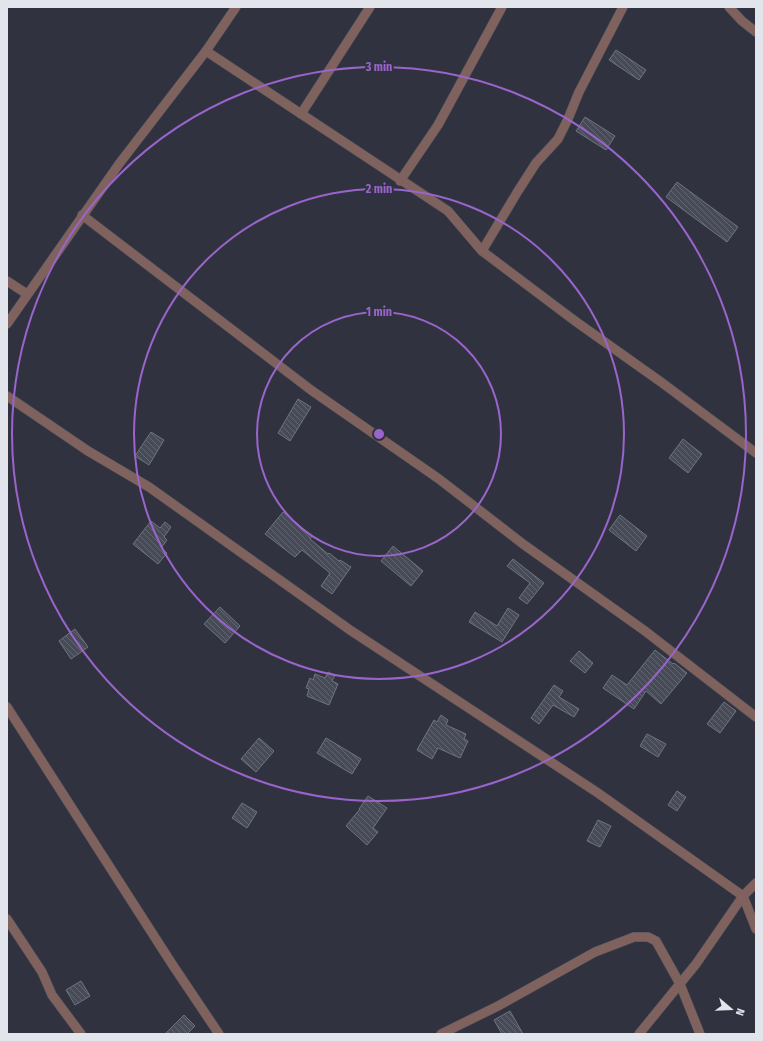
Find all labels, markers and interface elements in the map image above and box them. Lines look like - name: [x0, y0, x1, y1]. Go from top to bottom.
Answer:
- text: 3 min: [365, 60, 392, 74]
- text: 2 min: [365, 182, 392, 196]
- text: 1 min: [366, 305, 392, 319]
- centre of rings: [372, 427, 386, 441]
- north arrow: [711, 989, 751, 1029]
- text: N: [733, 1007, 747, 1017]

